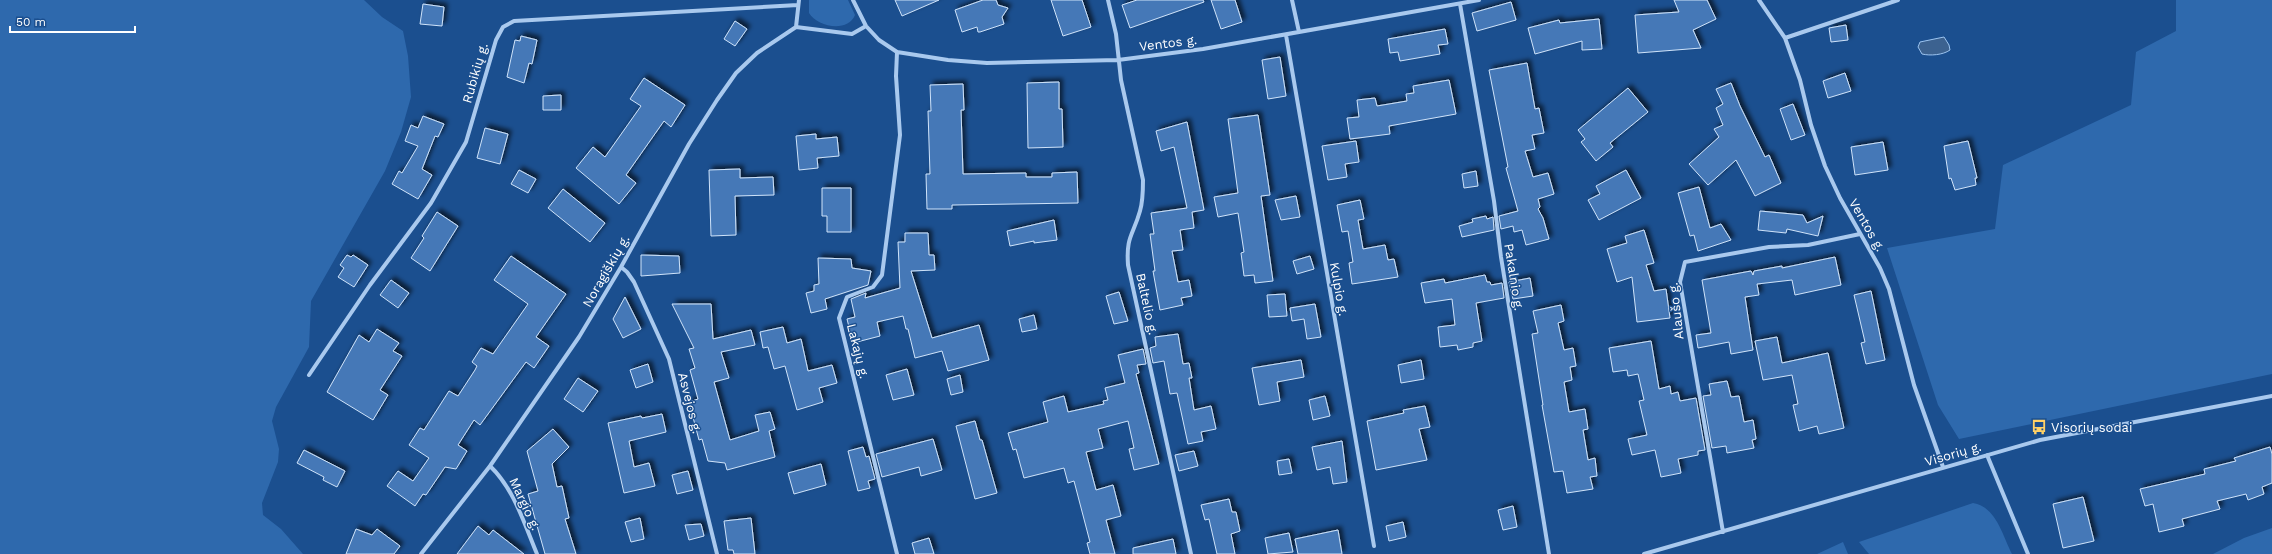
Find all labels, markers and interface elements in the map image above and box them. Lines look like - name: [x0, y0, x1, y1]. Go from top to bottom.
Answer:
- scale bar: [10, 8, 135, 34]
- text: 50 m: [16, 15, 46, 29]
- street label: Ventos g.: [1138, 32, 1198, 54]
- street label: Rubikių g.: [459, 41, 491, 105]
- street label: Ventos g.: [1846, 196, 1888, 254]
- street label: Noragiškių g.: [579, 232, 633, 310]
- street label: Pakalnio g.: [1501, 242, 1527, 312]
- street label: Kulpio g.: [1327, 261, 1351, 317]
- street label: Baltelio g.: [1133, 272, 1161, 336]
- street label: Alaušo g.: [1666, 282, 1686, 340]
- street label: Lakajų g.: [844, 322, 872, 380]
- street label: Asvejos g.: [675, 371, 705, 435]
- bus stop icon: Visorių sodai: [2030, 418, 2048, 436]
- place label: Visorių sodai: [2051, 420, 2132, 435]
- street label: Visorių g.: [1923, 439, 1983, 469]
- street label: Margio g.: [506, 475, 544, 533]

